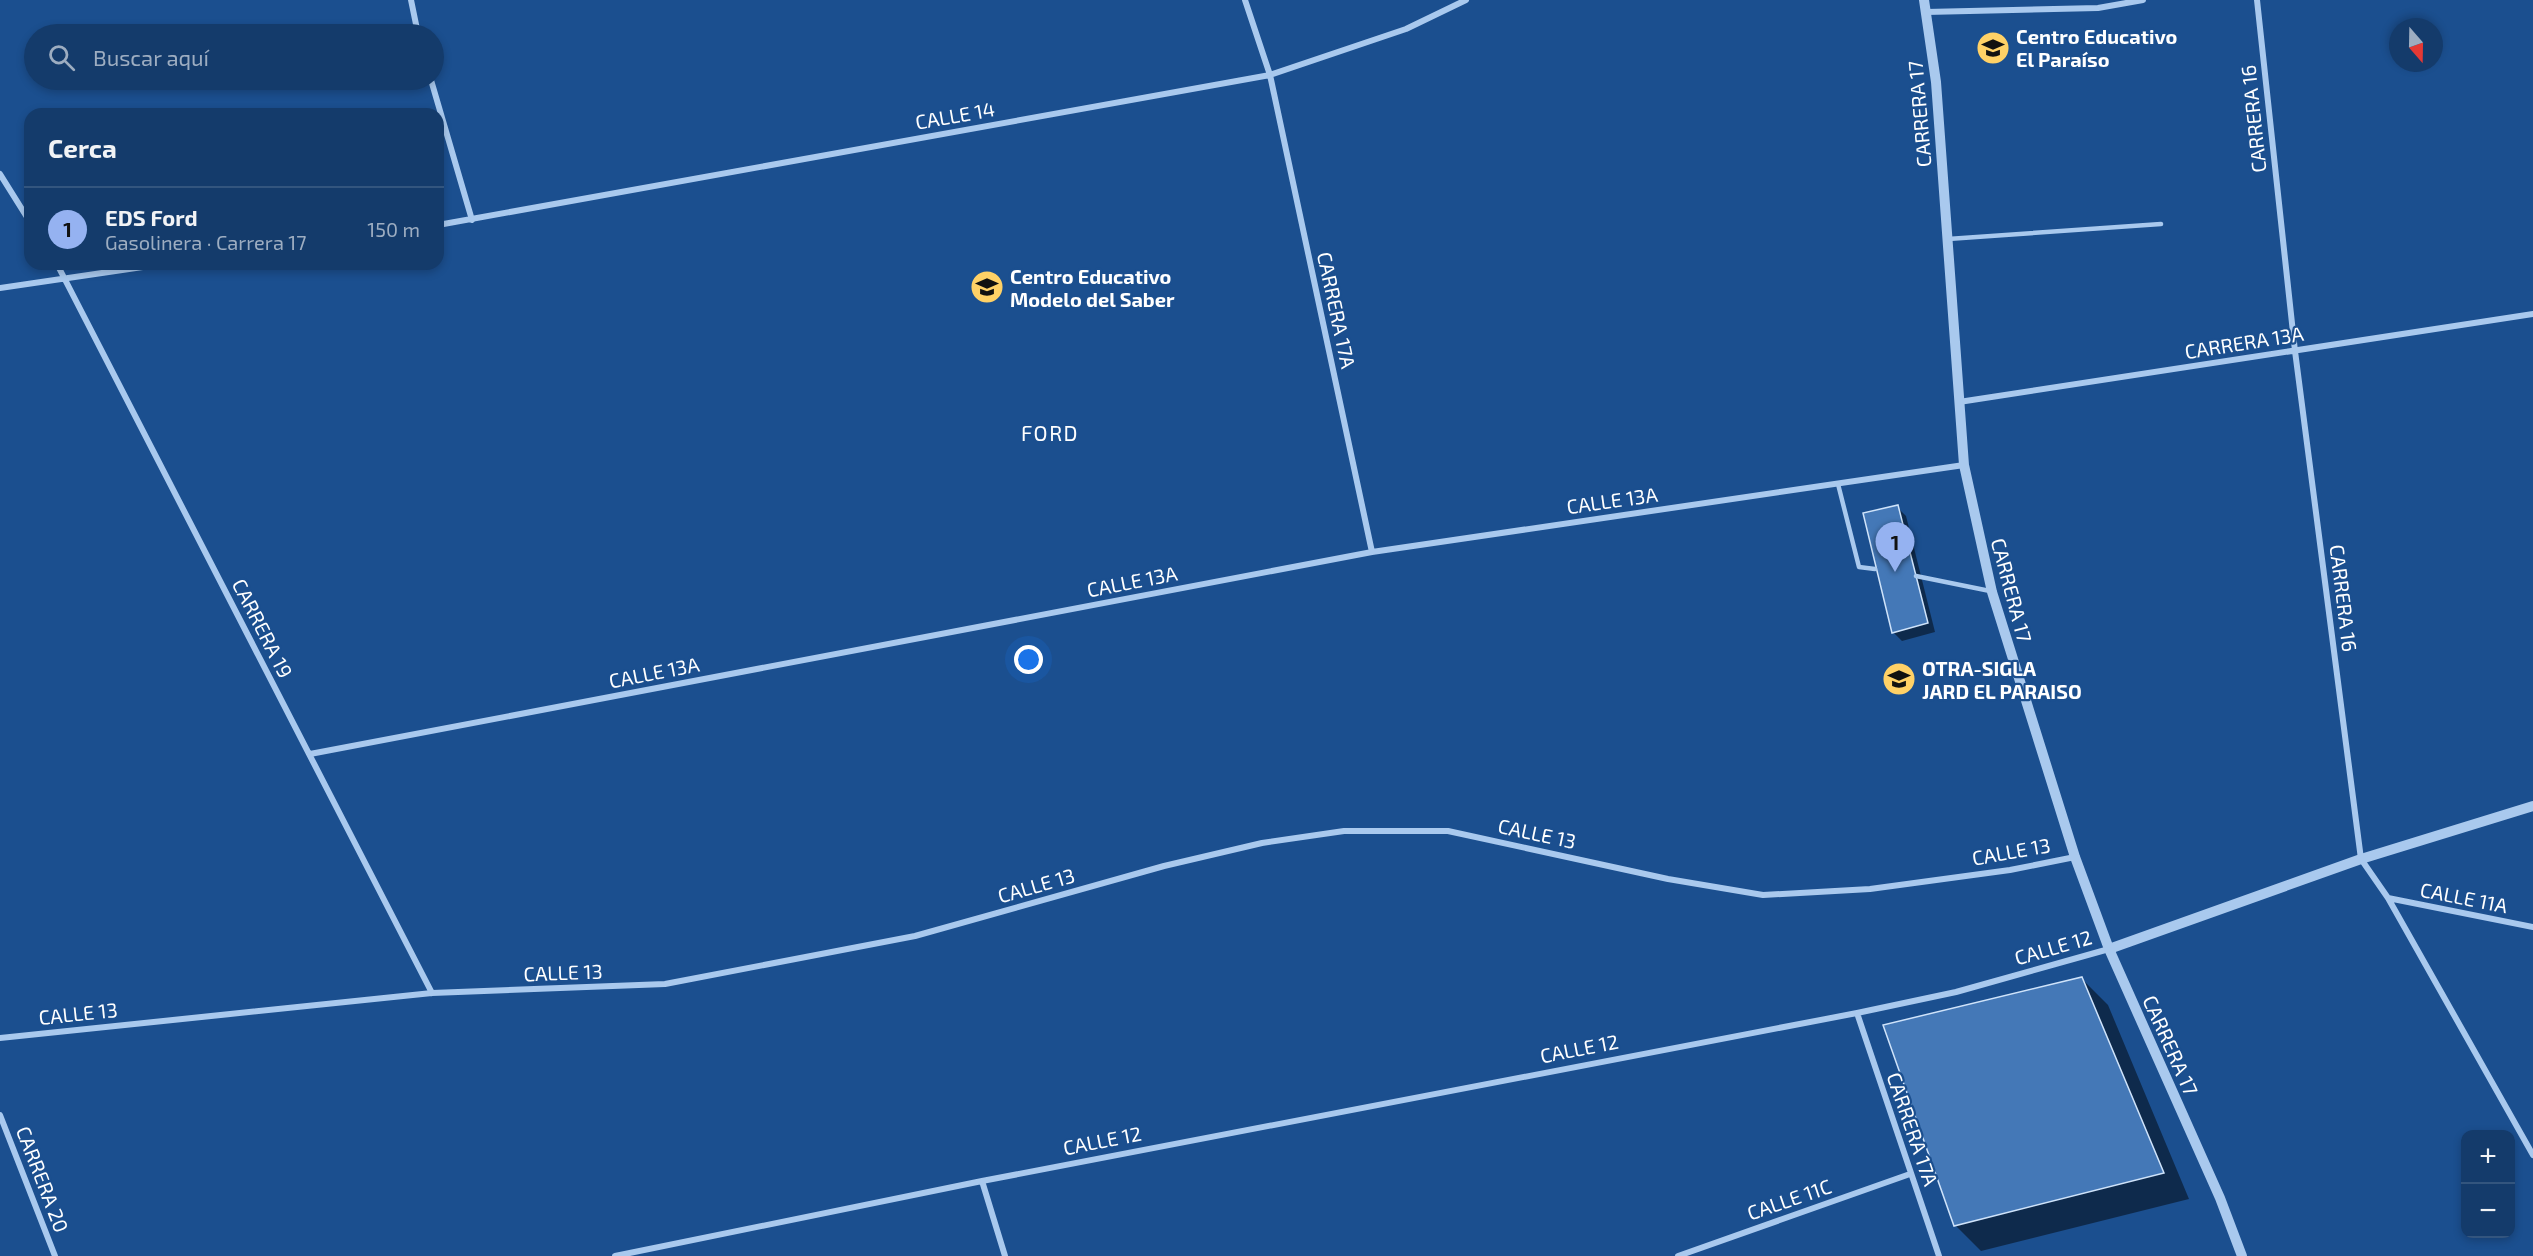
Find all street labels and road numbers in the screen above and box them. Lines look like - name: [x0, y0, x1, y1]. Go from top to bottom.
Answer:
- street label: CARRERA 17: [1902, 60, 1936, 168]
- street label: CARRERA 16: [2235, 64, 2271, 174]
- street label: CALLE 14: [913, 96, 997, 134]
- street label: CARRERA 17A: [1313, 250, 1361, 371]
- street label: CARRERA 13A: [2183, 321, 2306, 363]
- street label: CALLE 13A: [1565, 482, 1660, 518]
- street label: CARRERA 17: [1987, 535, 2037, 645]
- street label: CARRERA 16: [2326, 543, 2362, 653]
- street label: CALLE 13A: [1085, 560, 1180, 602]
- street label: CARRERA 19: [228, 574, 298, 682]
- street label: CALLE 13A: [607, 651, 702, 693]
- street label: CALLE 13: [1496, 813, 1578, 853]
- street label: CALLE 13: [1970, 832, 2052, 870]
- street label: CALLE 13: [995, 863, 1077, 907]
- street label: CALLE 11A: [2418, 877, 2510, 917]
- street label: CALLE 12: [2012, 925, 2094, 969]
- street label: CALLE 13: [523, 959, 603, 985]
- street label: CARRERA 17: [2138, 991, 2204, 1099]
- street label: CALLE 13: [37, 997, 119, 1029]
- street label: CALLE 12: [1538, 1029, 1620, 1067]
- street label: CARRERA 17A: [1882, 1069, 1944, 1189]
- street label: CALLE 12: [1061, 1121, 1143, 1159]
- street label: CARRERA 20: [12, 1122, 74, 1236]
- street label: CALLE 11C: [1744, 1173, 1834, 1225]

